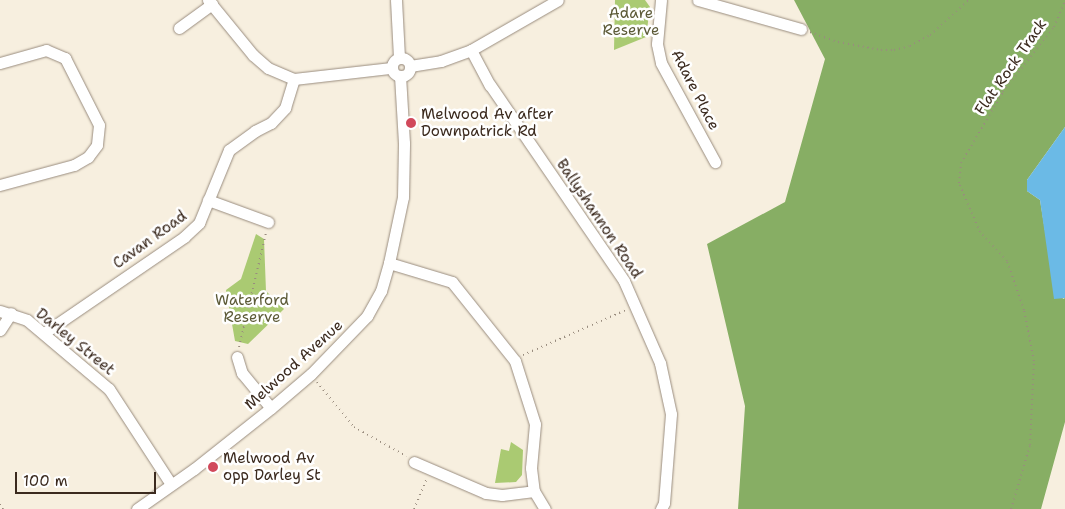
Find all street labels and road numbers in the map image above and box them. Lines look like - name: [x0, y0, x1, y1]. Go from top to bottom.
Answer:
- street label: Flat Rock Track: [971, 16, 1051, 118]
- street label: Adare Place: [667, 47, 723, 133]
- street label: Ballyshannon Road: [552, 156, 646, 282]
- street label: Cavan Road: [110, 207, 190, 273]
- street label: Darley Street: [32, 305, 118, 379]
- street label: Melwood Avenue: [241, 316, 347, 414]

